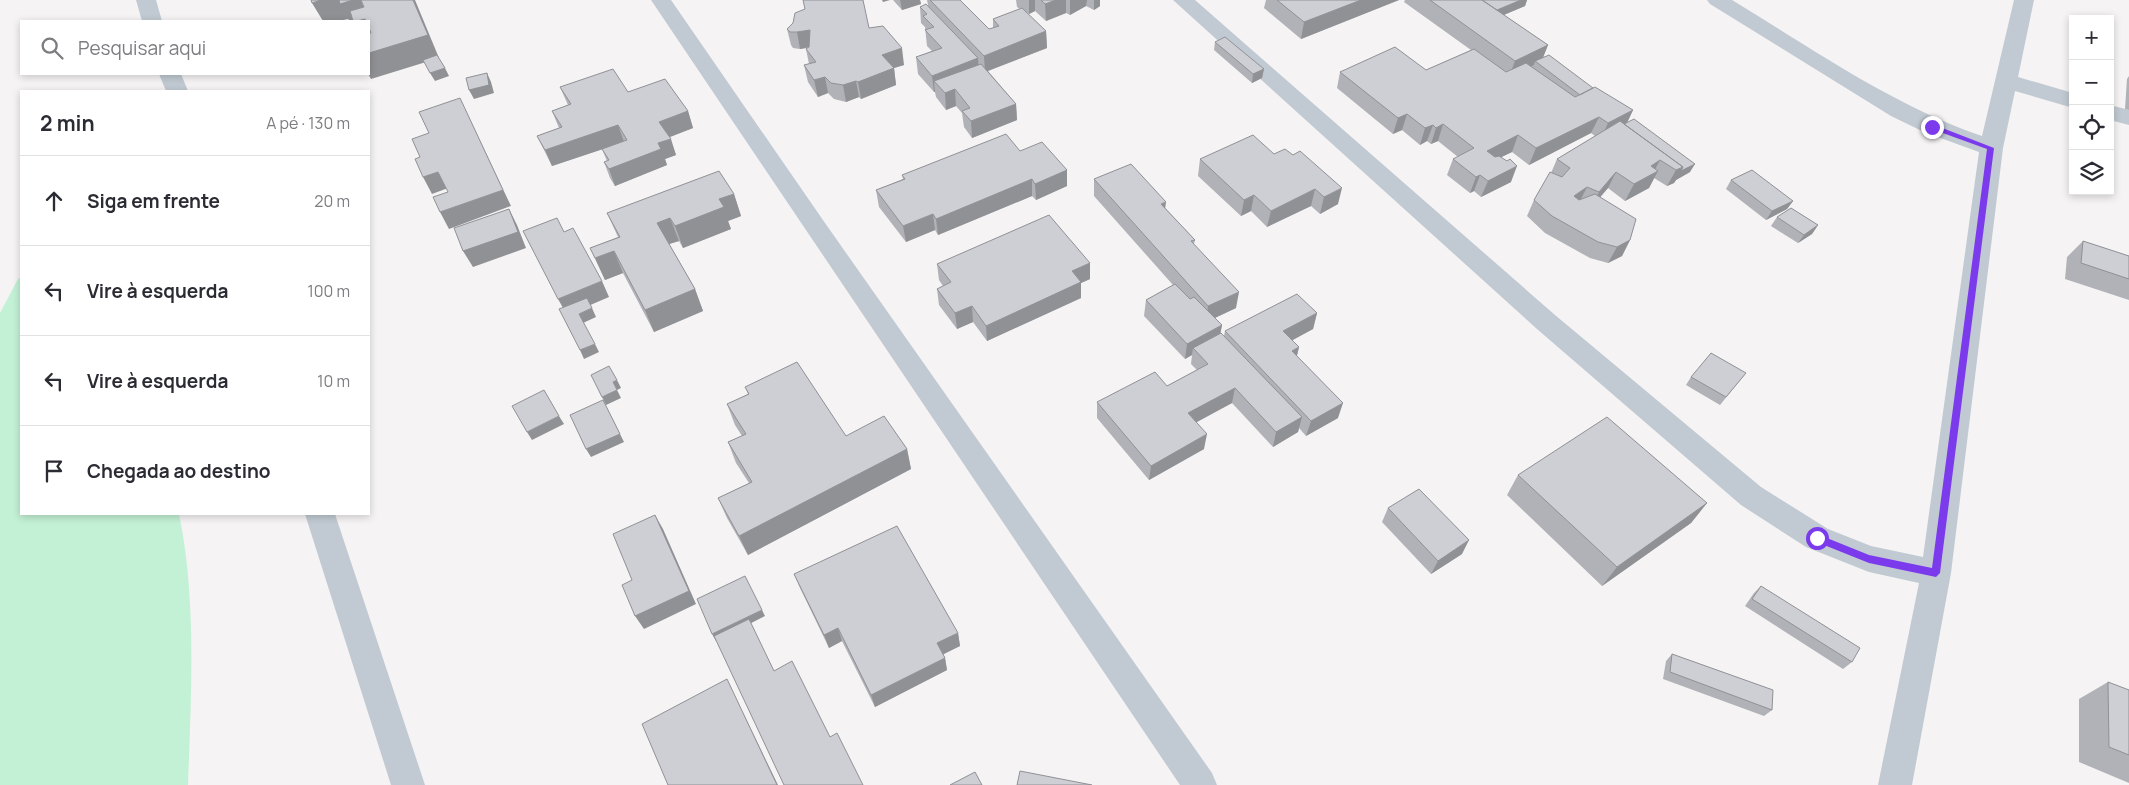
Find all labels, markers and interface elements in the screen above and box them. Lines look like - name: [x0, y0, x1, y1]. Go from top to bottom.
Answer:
- map controls: [2069, 15, 2114, 195]
- button: +: [2069, 15, 2114, 60]
- search box: [20, 20, 370, 75]
- icon: search: [38, 34, 66, 62]
- text: Pesquisar aqui: [78, 35, 206, 61]
- button: −: [2069, 60, 2114, 105]
- button: locate: [2069, 105, 2114, 150]
- text: 2 min: [40, 109, 95, 137]
- text: A pé · 130 m: [266, 112, 350, 134]
- route end: [1921, 116, 1944, 139]
- button: layers: [2069, 150, 2114, 195]
- icon: ahead: [40, 187, 68, 215]
- text: Siga em frente: [87, 188, 220, 214]
- text: 20 m: [314, 190, 350, 212]
- icon: left: [40, 277, 68, 305]
- text: Vire à esquerda: [87, 278, 228, 304]
- text: 100 m: [307, 280, 350, 302]
- icon: left: [40, 367, 68, 395]
- text: Vire à esquerda: [87, 368, 228, 394]
- text: 10 m: [317, 370, 350, 392]
- icon: arrive: [40, 457, 68, 485]
- text: Chegada ao destino: [87, 458, 270, 484]
- route start: [1806, 527, 1829, 550]

